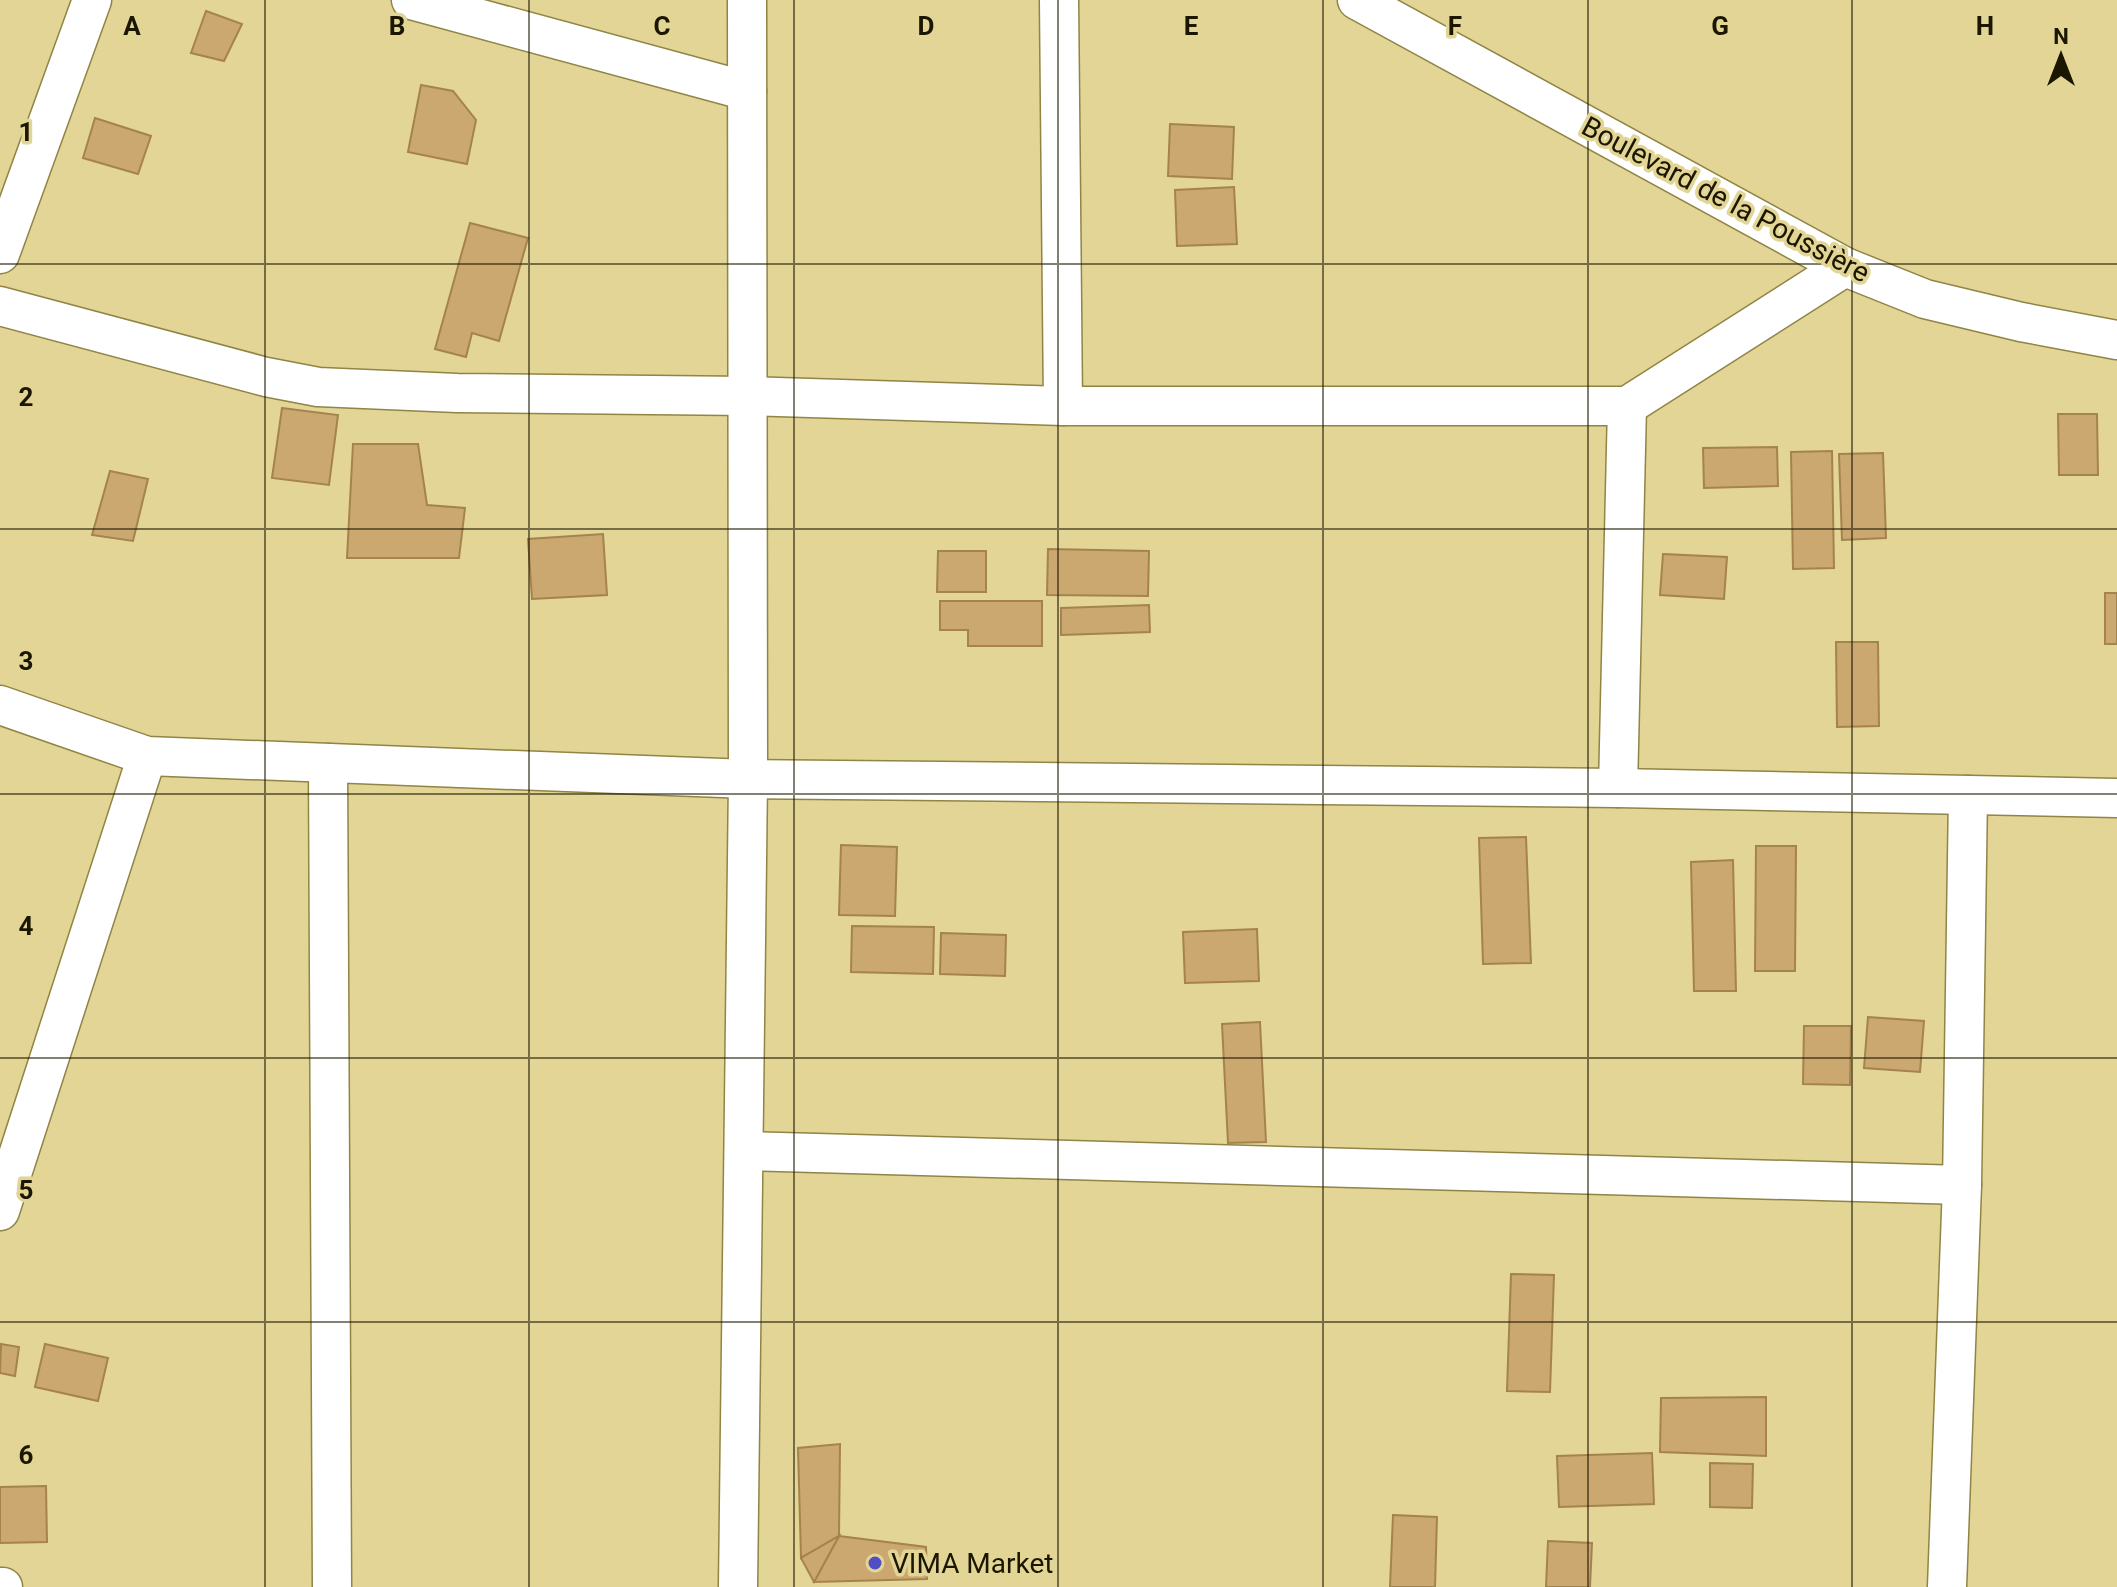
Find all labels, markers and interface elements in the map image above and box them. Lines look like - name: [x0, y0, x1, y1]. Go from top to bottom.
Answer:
- text: A: [123, 11, 141, 41]
- text: B: [389, 11, 405, 41]
- text: C: [653, 11, 671, 41]
- text: D: [918, 11, 934, 41]
- text: E: [1184, 11, 1199, 41]
- text: F: [1448, 11, 1462, 41]
- text: G: [1711, 11, 1729, 41]
- text: H: [1976, 11, 1994, 41]
- north arrow: [2021, 16, 2101, 96]
- text: N: [2053, 24, 2069, 49]
- street label: Boulevard de la Poussière: [1576, 110, 1875, 289]
- text: 1: [19, 117, 33, 147]
- text: 2: [19, 382, 33, 412]
- text: 3: [19, 646, 33, 676]
- text: 4: [19, 911, 34, 941]
- text: 5: [19, 1175, 33, 1205]
- text: 6: [19, 1440, 34, 1470]
- place label: VIMA Market: [891, 1547, 1053, 1580]
- marker: VIMA Market: [866, 1554, 884, 1572]

